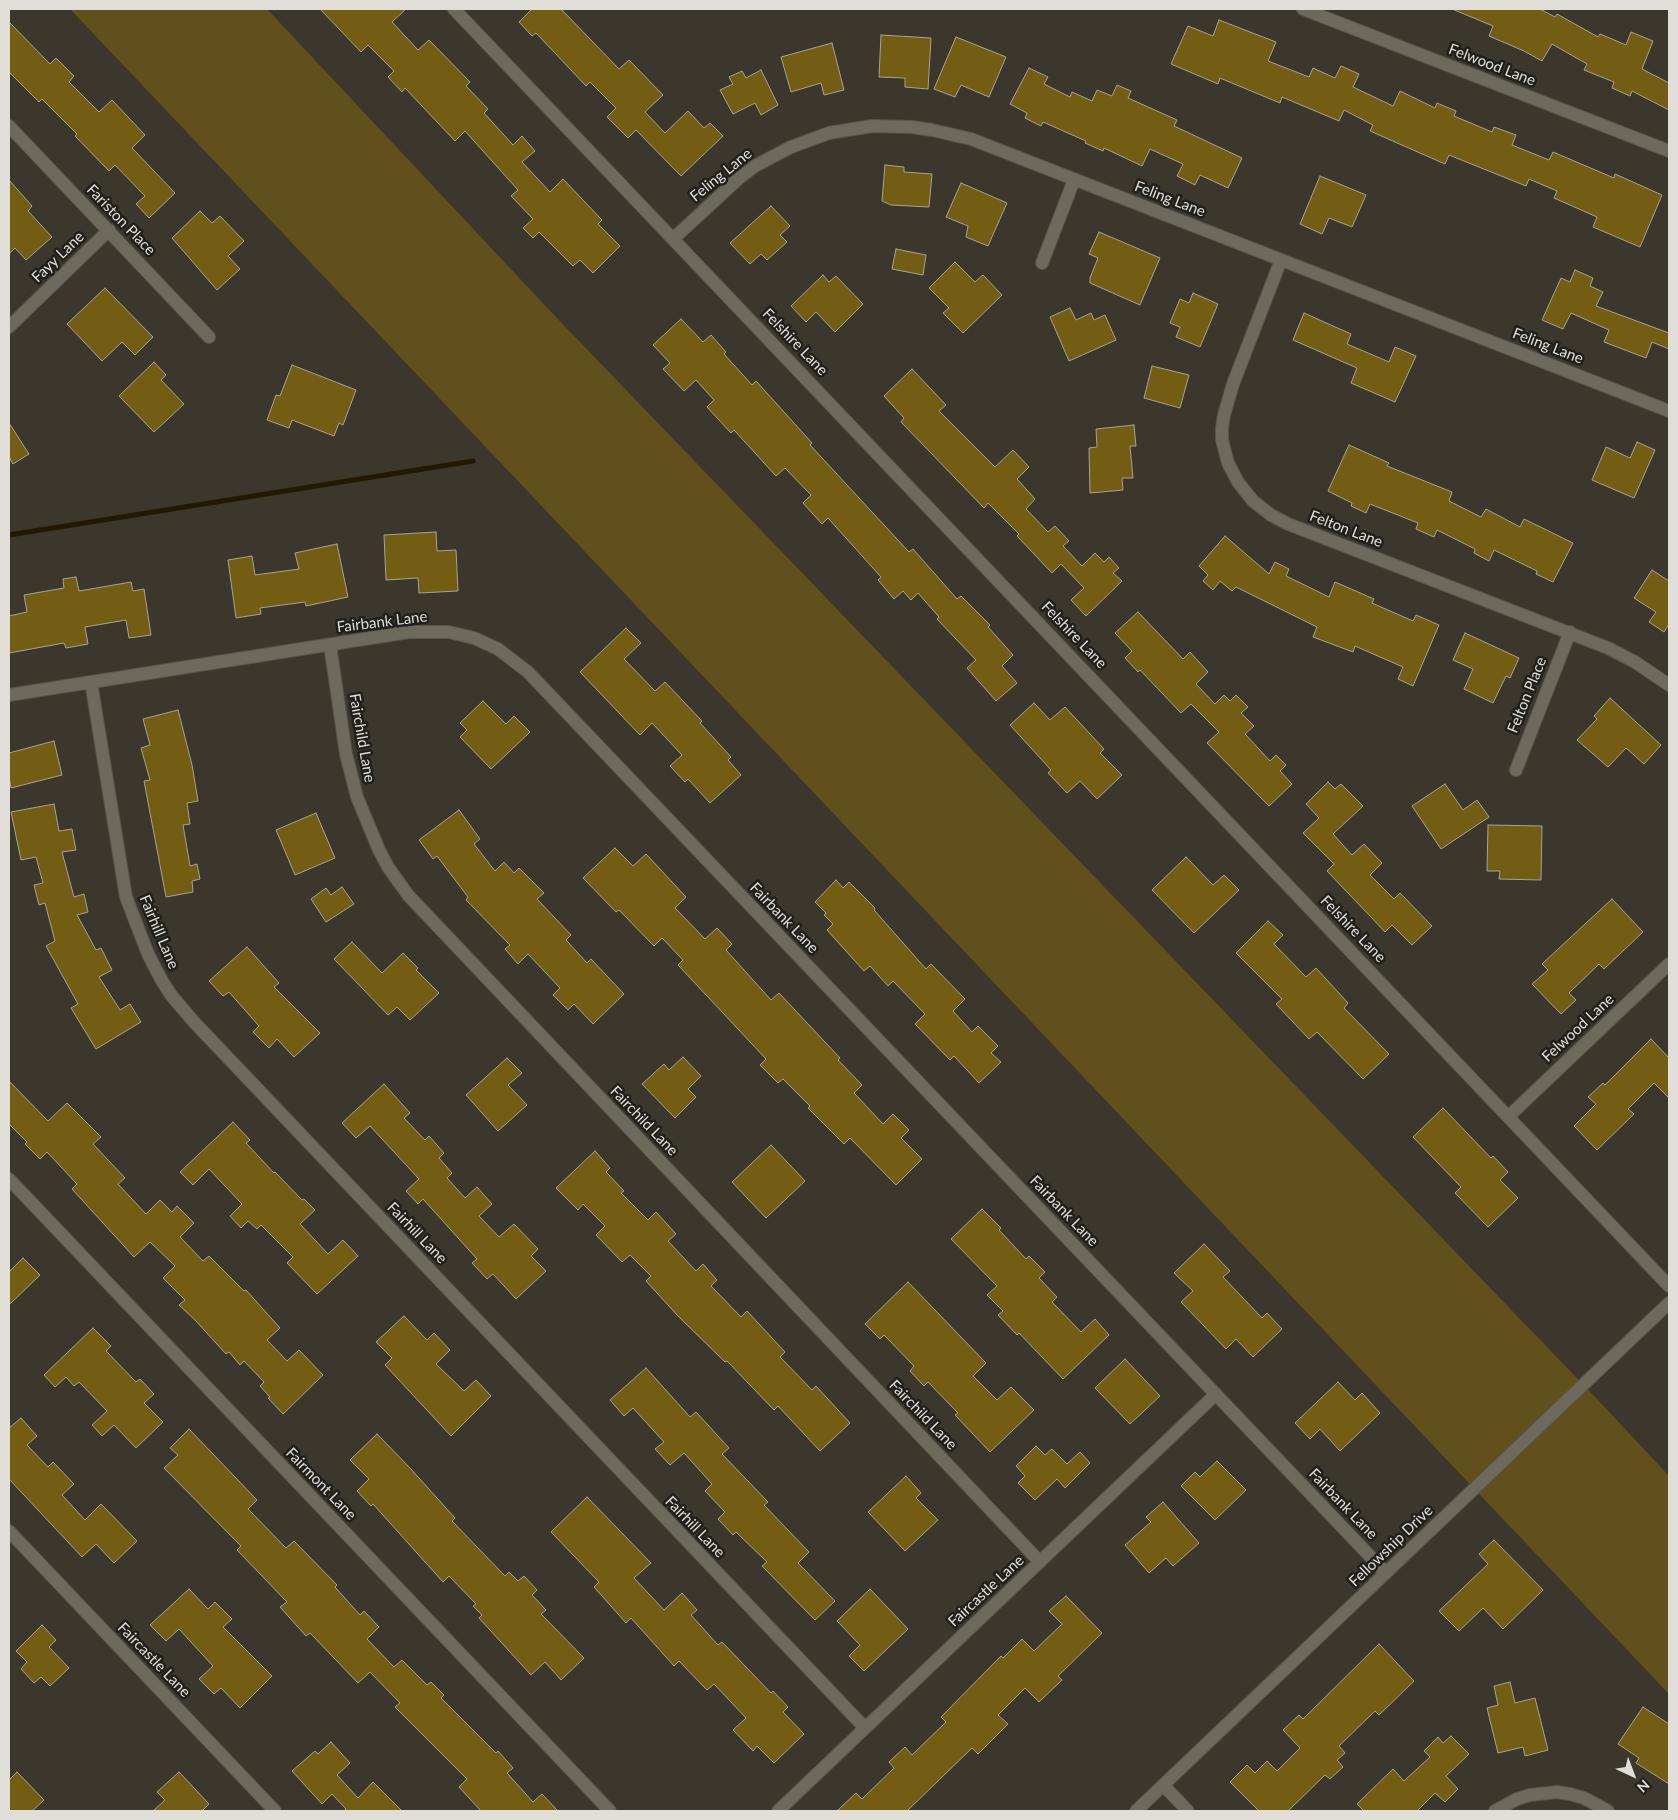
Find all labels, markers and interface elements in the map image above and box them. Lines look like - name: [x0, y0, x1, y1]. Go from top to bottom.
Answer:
- street label: Felwood Lane: [1446, 40, 1538, 90]
- street label: Feling Lane: [686, 145, 756, 205]
- street label: Feling Lane: [1132, 177, 1208, 221]
- street label: Fariston Place: [83, 181, 159, 259]
- street label: Fayy Lane: [28, 228, 88, 286]
- street label: Felshire Lane: [759, 305, 831, 379]
- street label: Feling Lane: [1510, 324, 1586, 368]
- street label: Felton Lane: [1307, 507, 1385, 551]
- street label: Felshire Lane: [1038, 598, 1110, 672]
- street label: Fairbank Lane: [336, 608, 428, 636]
- street label: Felton Place: [1504, 654, 1550, 736]
- street label: Fairchild Lane: [345, 692, 379, 784]
- street label: Fairbank Lane: [746, 879, 822, 957]
- street label: Fairhill Lane: [135, 892, 183, 972]
- street label: Felshire Lane: [1317, 892, 1389, 966]
- street label: Felwood Lane: [1538, 990, 1618, 1066]
- street label: Fairchild Lane: [606, 1082, 682, 1160]
- street label: Fairbank Lane: [1026, 1172, 1102, 1250]
- street label: Fairhill Lane: [383, 1199, 451, 1267]
- street label: Fairchild Lane: [885, 1376, 961, 1454]
- street label: Fairmont Lane: [282, 1444, 360, 1524]
- street label: Fairbank Lane: [1305, 1465, 1381, 1543]
- street label: Fairhill Lane: [661, 1493, 729, 1561]
- street label: Fellowship Drive: [1345, 1502, 1437, 1590]
- street label: Faircastle Lane: [944, 1551, 1028, 1631]
- street label: Faircastle Lane: [114, 1619, 194, 1701]
- north arrow: [1608, 1750, 1658, 1800]
- text: N: [1634, 1776, 1653, 1796]

